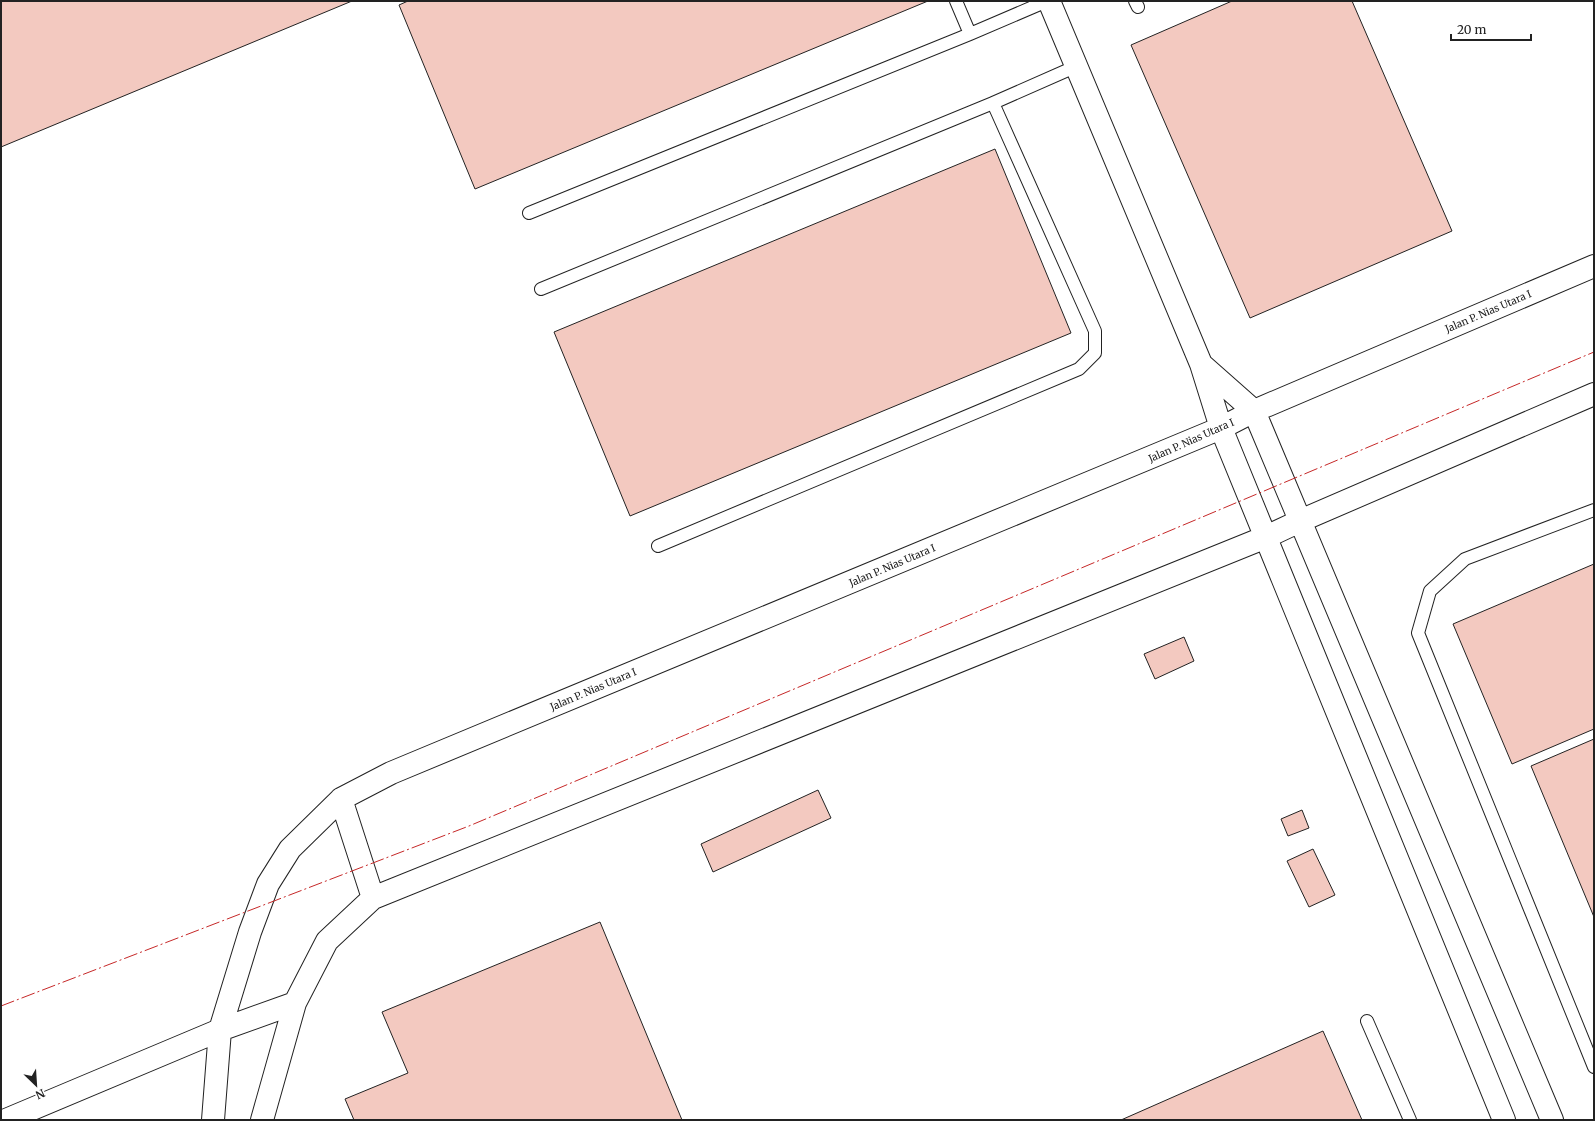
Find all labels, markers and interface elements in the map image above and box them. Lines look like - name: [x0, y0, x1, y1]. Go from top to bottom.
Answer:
- scale bar: [1451, 16, 1531, 42]
- text: 20 m: [1457, 22, 1486, 37]
- street label: Jalan P. Nias Utara I: [1442, 287, 1533, 336]
- street label: Jalan P. Nias Utara I: [1145, 416, 1236, 466]
- street label: Jalan P. Nias Utara I: [846, 541, 937, 590]
- street label: Jalan P. Nias Utara I: [547, 665, 638, 714]
- north arrow: [16, 1065, 56, 1105]
- text: N: [33, 1086, 47, 1102]

